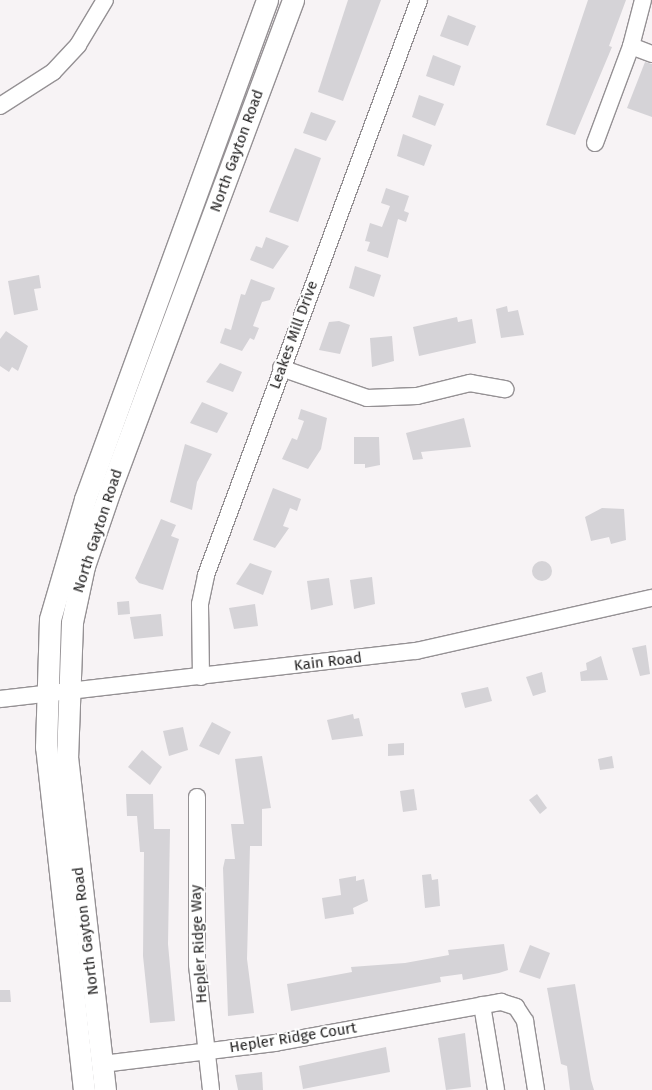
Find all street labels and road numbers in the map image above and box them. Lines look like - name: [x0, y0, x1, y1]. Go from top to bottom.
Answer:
- street label: North Gayton Road: [206, 87, 268, 215]
- street label: Leakes Mill Drive: [266, 278, 322, 392]
- street label: North Gayton Road: [69, 467, 127, 595]
- street label: Kain Road: [293, 649, 363, 675]
- street label: North Gayton Road: [69, 866, 103, 996]
- street label: Hepler Ridge Way: [187, 884, 211, 1004]
- street label: Hepler Ridge Court: [228, 1019, 358, 1057]

